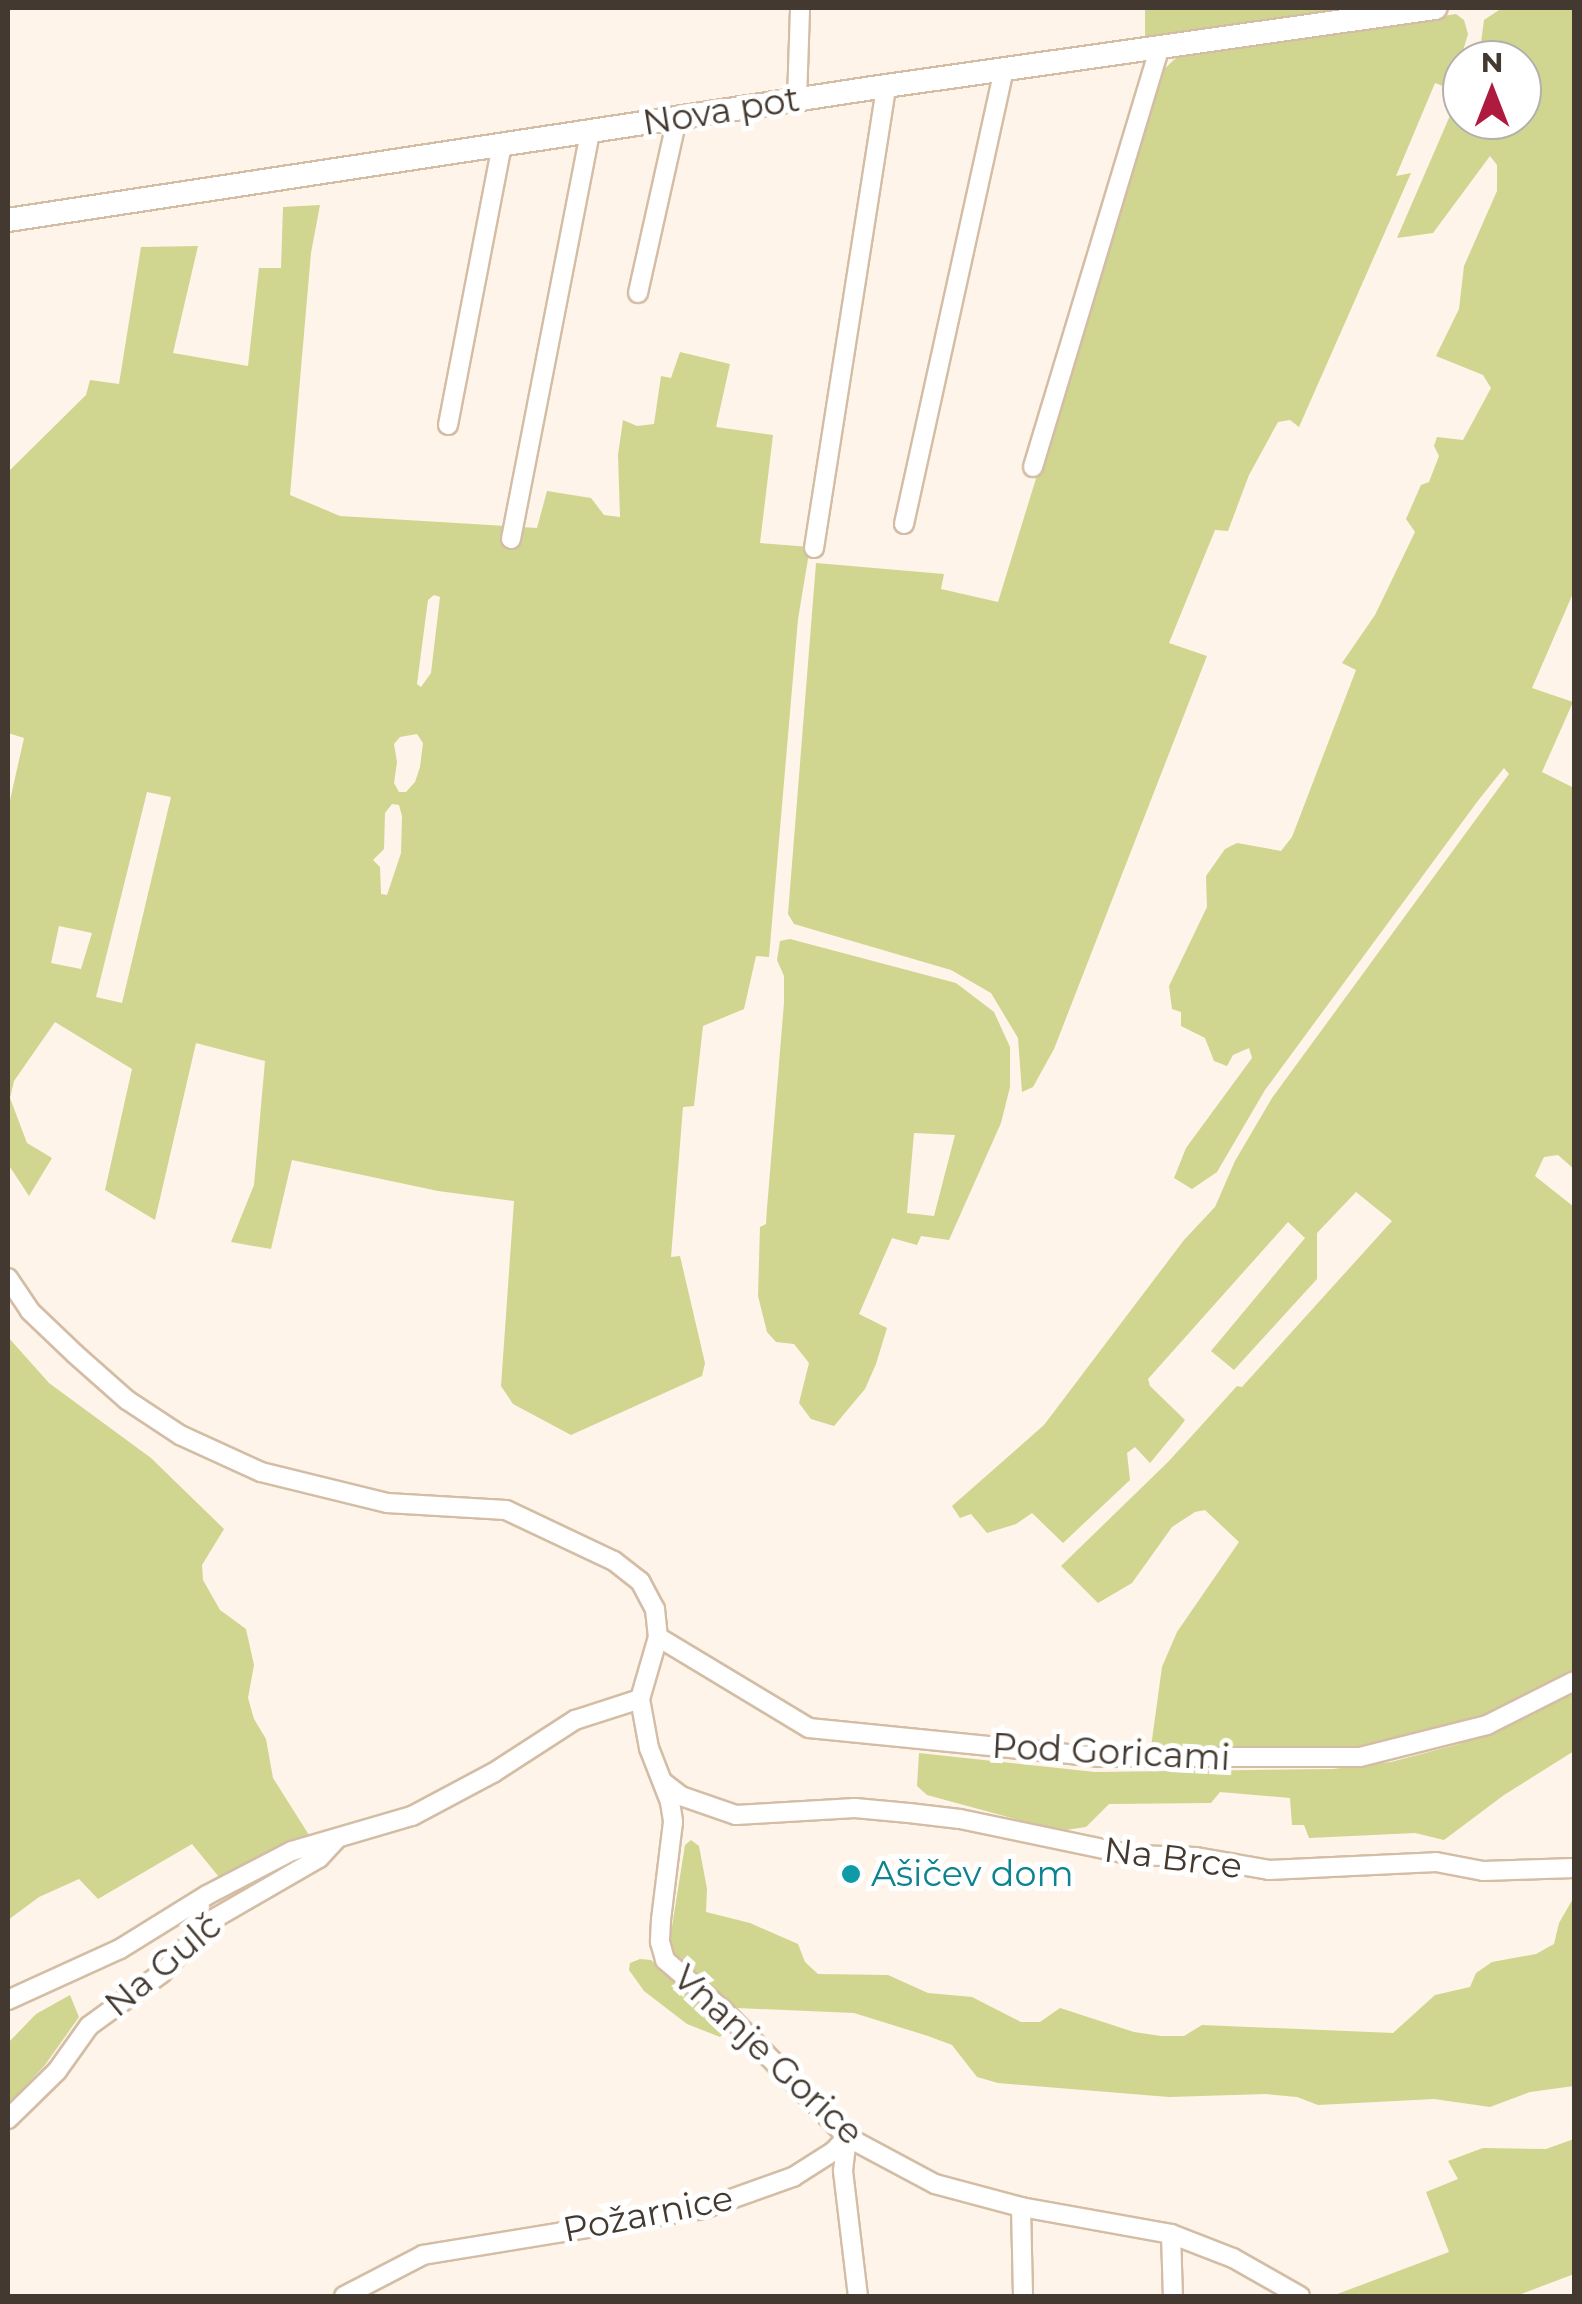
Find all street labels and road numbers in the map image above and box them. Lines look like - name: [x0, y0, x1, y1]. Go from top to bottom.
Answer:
- street label: Nova pot: [640, 78, 802, 144]
- street label: Pod Goricami: [991, 1725, 1231, 1779]
- street label: Na Brce: [1102, 1829, 1244, 1887]
- street label: Na Gulč: [97, 1905, 229, 2025]
- street label: Vnanje Gorice: [665, 1957, 871, 2153]
- street label: Požarnice: [559, 2177, 737, 2251]

